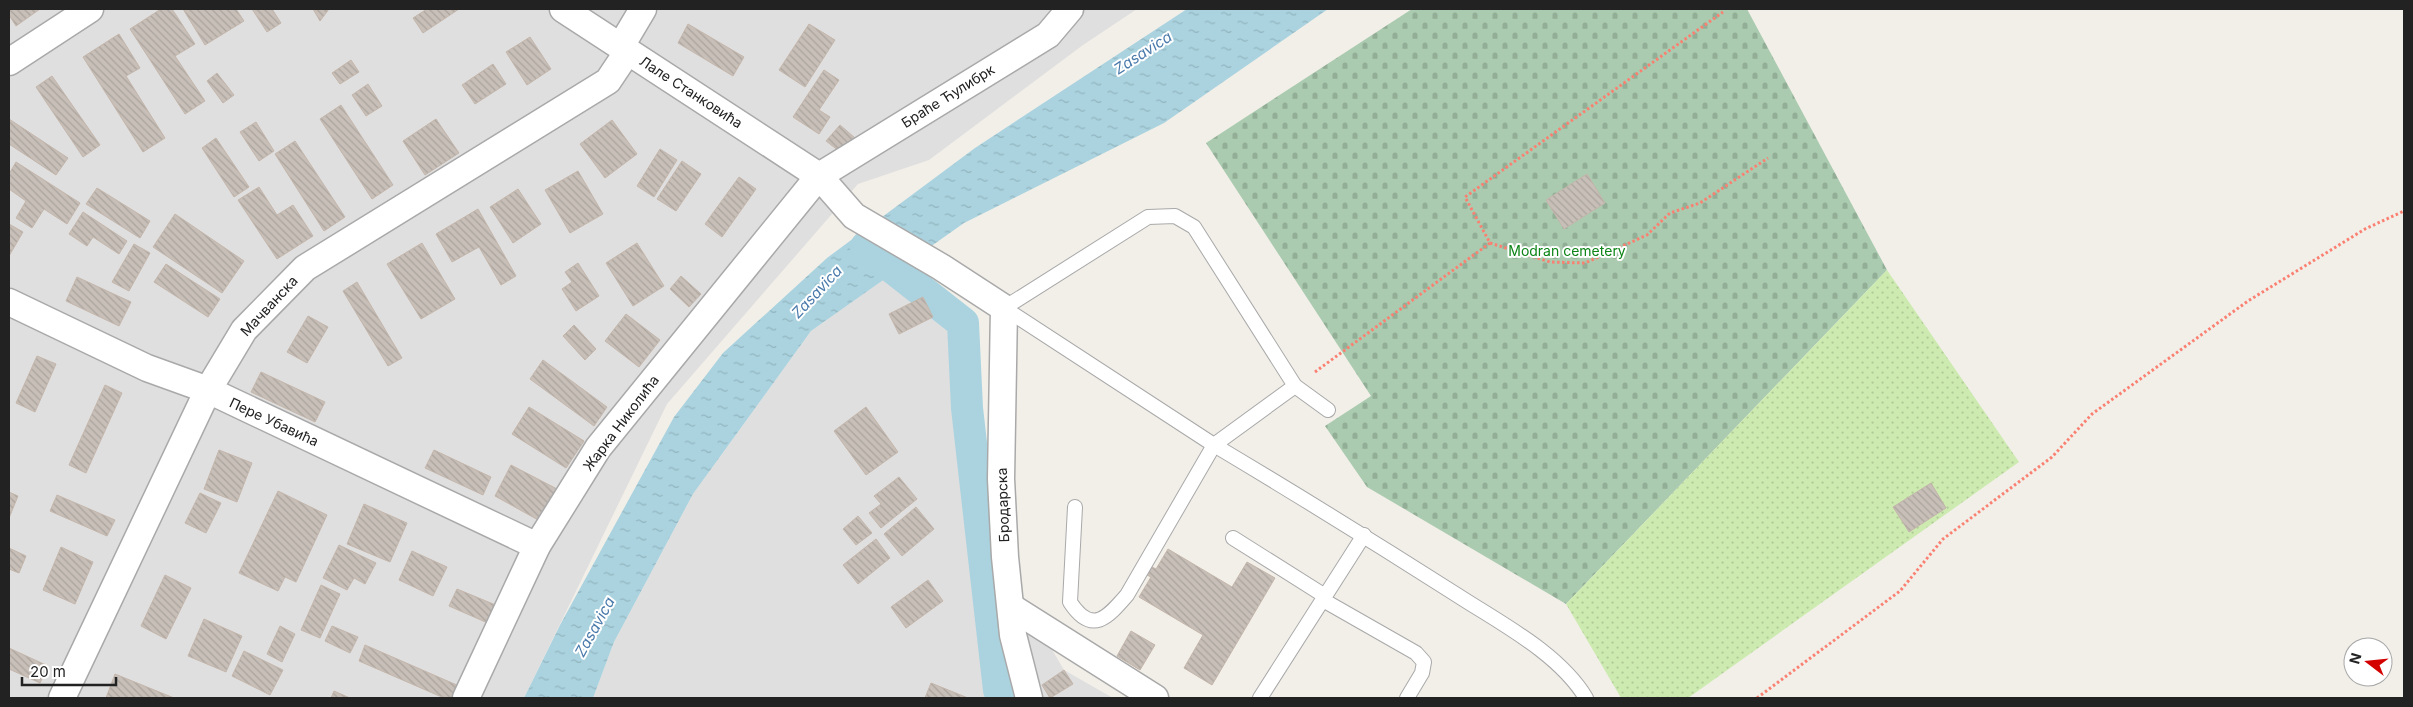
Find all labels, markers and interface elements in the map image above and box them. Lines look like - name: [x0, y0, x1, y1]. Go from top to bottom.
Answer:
- water label: Zasavica: [1110, 27, 1175, 78]
- street label: Лале Станковића: [637, 52, 746, 131]
- street label: Браће Ћулибрк: [898, 60, 998, 131]
- park label: Modran cemetery: [1508, 242, 1626, 259]
- water label: Zasavica: [787, 261, 846, 322]
- street label: Мачванска: [236, 272, 301, 339]
- street label: Жарка Николића: [579, 372, 662, 474]
- street label: Пере Убавића: [227, 393, 322, 450]
- street label: Бродарска: [993, 467, 1012, 543]
- water label: Zasavica: [570, 594, 619, 660]
- north arrow: [2343, 637, 2393, 687]
- text: N: [2345, 651, 2365, 666]
- scale bar: [22, 654, 116, 686]
- text: 20 m: [30, 662, 66, 681]

